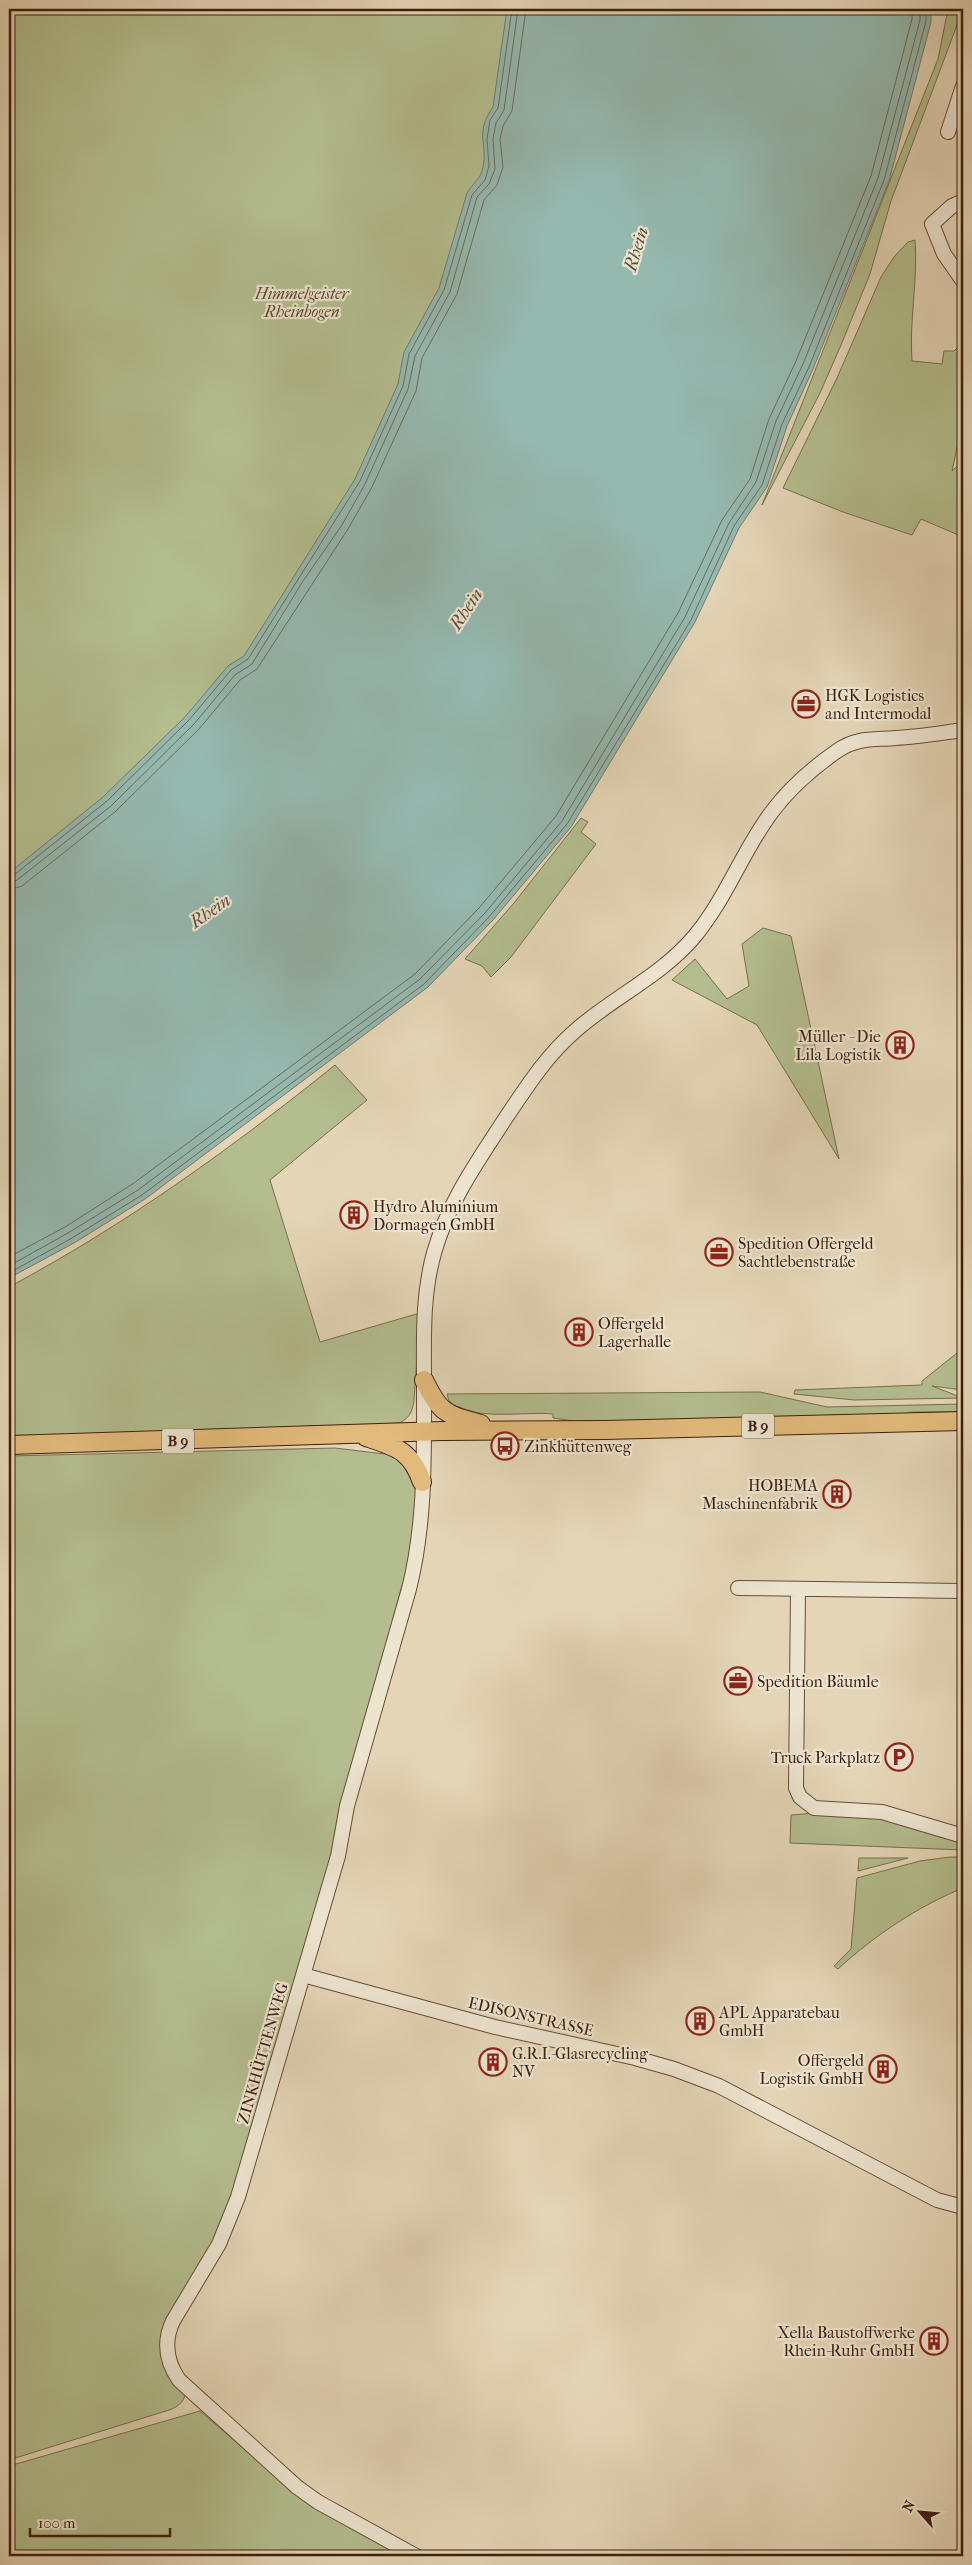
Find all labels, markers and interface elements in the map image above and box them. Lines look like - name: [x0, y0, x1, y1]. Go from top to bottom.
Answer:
- water label: Rhein: [620, 225, 653, 275]
- park label: Himmelgeister Rheinbogen: [254, 284, 351, 321]
- water label: Rhein: [445, 585, 487, 635]
- place label: HGK Logistics and Intermodal: [825, 686, 932, 723]
- office icon: HGK Logistics and Intermodal: [791, 689, 821, 719]
- water label: Rhein: [185, 890, 235, 933]
- place label: Müller - Die Lila Logistik: [796, 1027, 882, 1064]
- building icon: Müller - Die Lila Logistik: [885, 1030, 915, 1060]
- place label: Hydro Aluminium Dormagen GmbH: [373, 1197, 499, 1234]
- building icon: Hydro Aluminium Dormagen GmbH: [339, 1200, 369, 1230]
- place label: Spedition Offergeld Sachtlebenstraße: [738, 1234, 874, 1271]
- office icon: Spedition Offergeld Sachtlebenstraße: [704, 1237, 734, 1267]
- place label: Offergeld Lagerhalle: [598, 1314, 671, 1351]
- building icon: Offergeld Lagerhalle: [564, 1317, 594, 1347]
- road number: B 9: [742, 1414, 774, 1438]
- road number: B 9: [162, 1428, 194, 1454]
- bus stop icon: Zinkhüttenweg: [490, 1431, 520, 1461]
- place label: Zinkhüttenweg: [524, 1437, 632, 1456]
- place label: HOBEMA Maschinenfabrik: [702, 1476, 819, 1513]
- building icon: HOBEMA Maschinenfabrik: [822, 1479, 852, 1509]
- office icon: Spedition Bäumle: [723, 1666, 753, 1696]
- place label: Spedition Bäumle: [757, 1672, 879, 1691]
- parking icon: Truck Parkplatz: [884, 1742, 914, 1772]
- place label: Truck Parkplatz: [771, 1748, 880, 1767]
- street label: ZINKHÜTTENWEG: [233, 1980, 292, 2126]
- street label: EDISONSTRASSE: [466, 1993, 596, 2040]
- place label: APL Apparatebau GmbH: [718, 2003, 840, 2040]
- building icon: APL Apparatebau GmbH: [685, 2006, 715, 2036]
- place label: G.R.I.-Glasrecycling NV: [512, 2044, 648, 2081]
- building icon: G.R.I.-Glasrecycling NV: [478, 2047, 508, 2077]
- place label: Offergeld Logistik GmbH: [759, 2051, 864, 2088]
- building icon: Offergeld Logistik GmbH: [868, 2054, 898, 2084]
- place label: Xella Baustoffwerke Rhein-Ruhr GmbH: [777, 2323, 915, 2360]
- building icon: Xella Baustoffwerke Rhein-Ruhr GmbH: [919, 2326, 949, 2356]
- north arrow: [894, 2488, 944, 2538]
- text: N: [899, 2497, 919, 2515]
- scale bar: [30, 2505, 170, 2537]
- text: 100 m: [38, 2514, 76, 2532]

